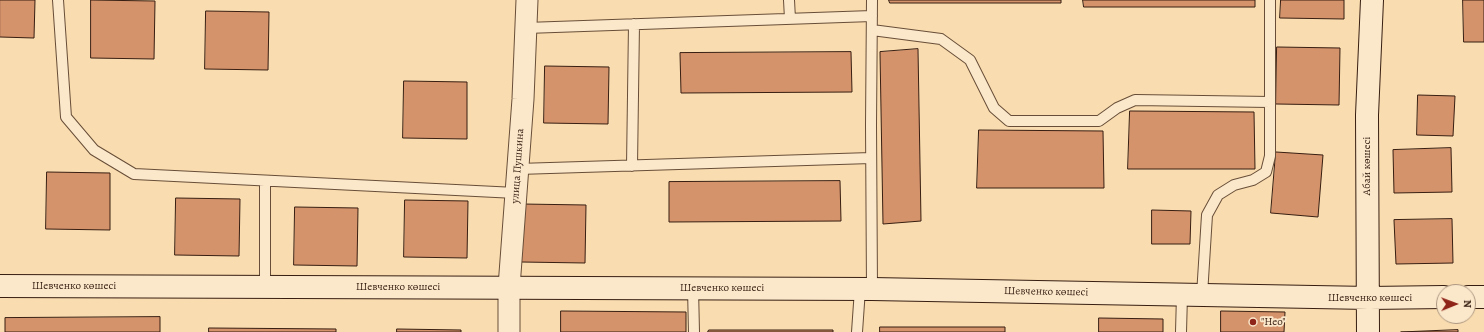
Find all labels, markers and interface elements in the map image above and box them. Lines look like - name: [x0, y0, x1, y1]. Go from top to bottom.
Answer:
- street label: улица Пушкина: [509, 128, 527, 204]
- street label: Абай көшесі: [1360, 137, 1374, 195]
- street label: Шевченко көшесі: [32, 279, 116, 293]
- street label: Шевченко көшесі: [356, 280, 440, 294]
- street label: Шевченко көшесі: [680, 281, 764, 295]
- north arrow: [1436, 284, 1476, 324]
- street label: Шевченко көшесі: [1004, 285, 1088, 299]
- street label: Шевченко көшесі: [1328, 291, 1412, 305]
- text: N: [1460, 300, 1475, 308]
- place label: "Нео": [1261, 315, 1286, 329]
- marker: "Нео": [1248, 317, 1258, 327]

